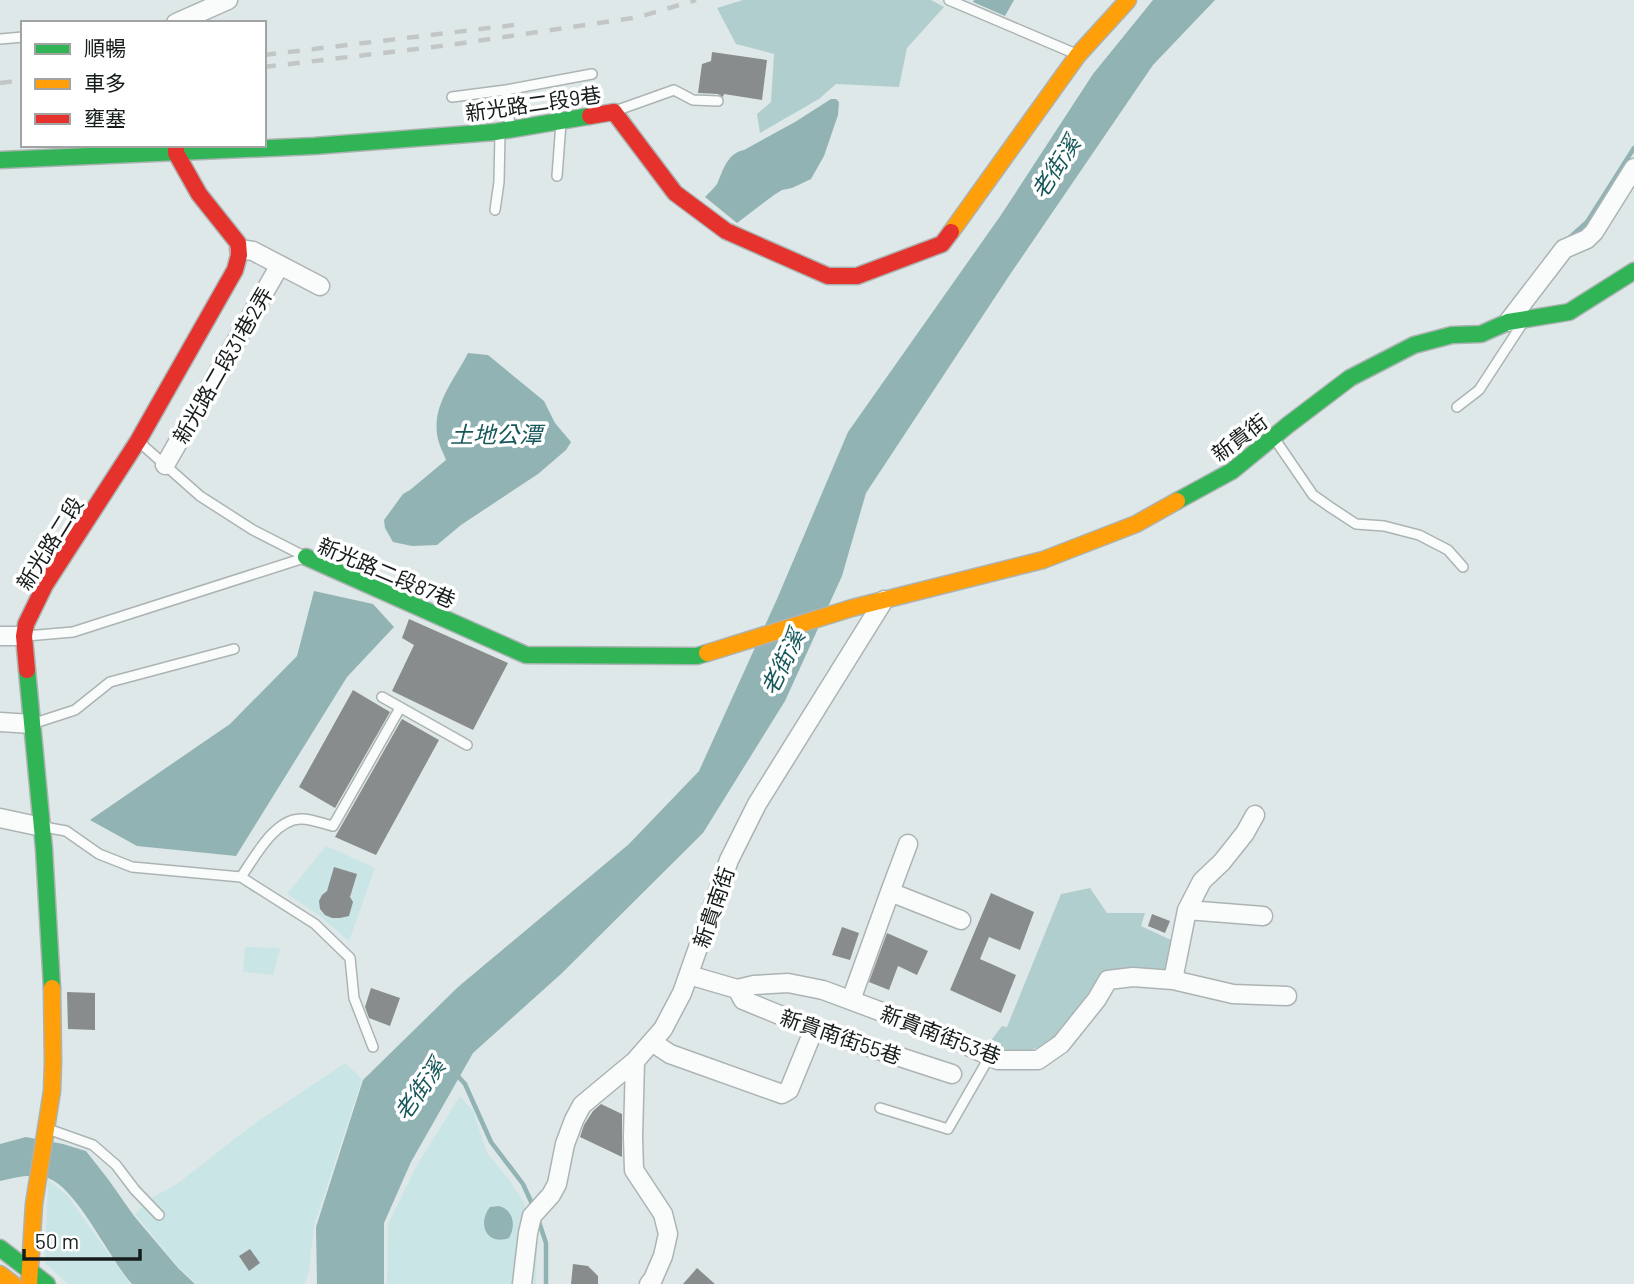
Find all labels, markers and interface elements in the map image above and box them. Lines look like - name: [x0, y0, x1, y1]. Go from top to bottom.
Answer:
- legend: [21, 21, 266, 147]
- text: 順暢: [84, 35, 126, 60]
- text: 車多: [84, 70, 126, 95]
- street label: 新光路二段9巷: [463, 81, 603, 125]
- text: 壅塞: [84, 105, 126, 130]
- water label: 老街溪: [1024, 128, 1087, 204]
- street label: 新光路二段31巷2弄: [167, 282, 277, 448]
- street label: 新貴街: [1206, 408, 1272, 466]
- water label: 土地公潭: [450, 420, 546, 448]
- street label: 新光路二段: [11, 492, 87, 594]
- street label: 新光路二段87巷: [315, 532, 459, 612]
- water label: 老街溪: [754, 622, 811, 699]
- street label: 新貴南街: [688, 863, 738, 951]
- street label: 新貴南街53巷: [877, 1000, 1005, 1068]
- street label: 新貴南街55巷: [777, 1004, 905, 1068]
- water label: 老街溪: [388, 1050, 452, 1125]
- scale bar: [24, 1218, 140, 1262]
- text: 50 m: [35, 1228, 79, 1253]

